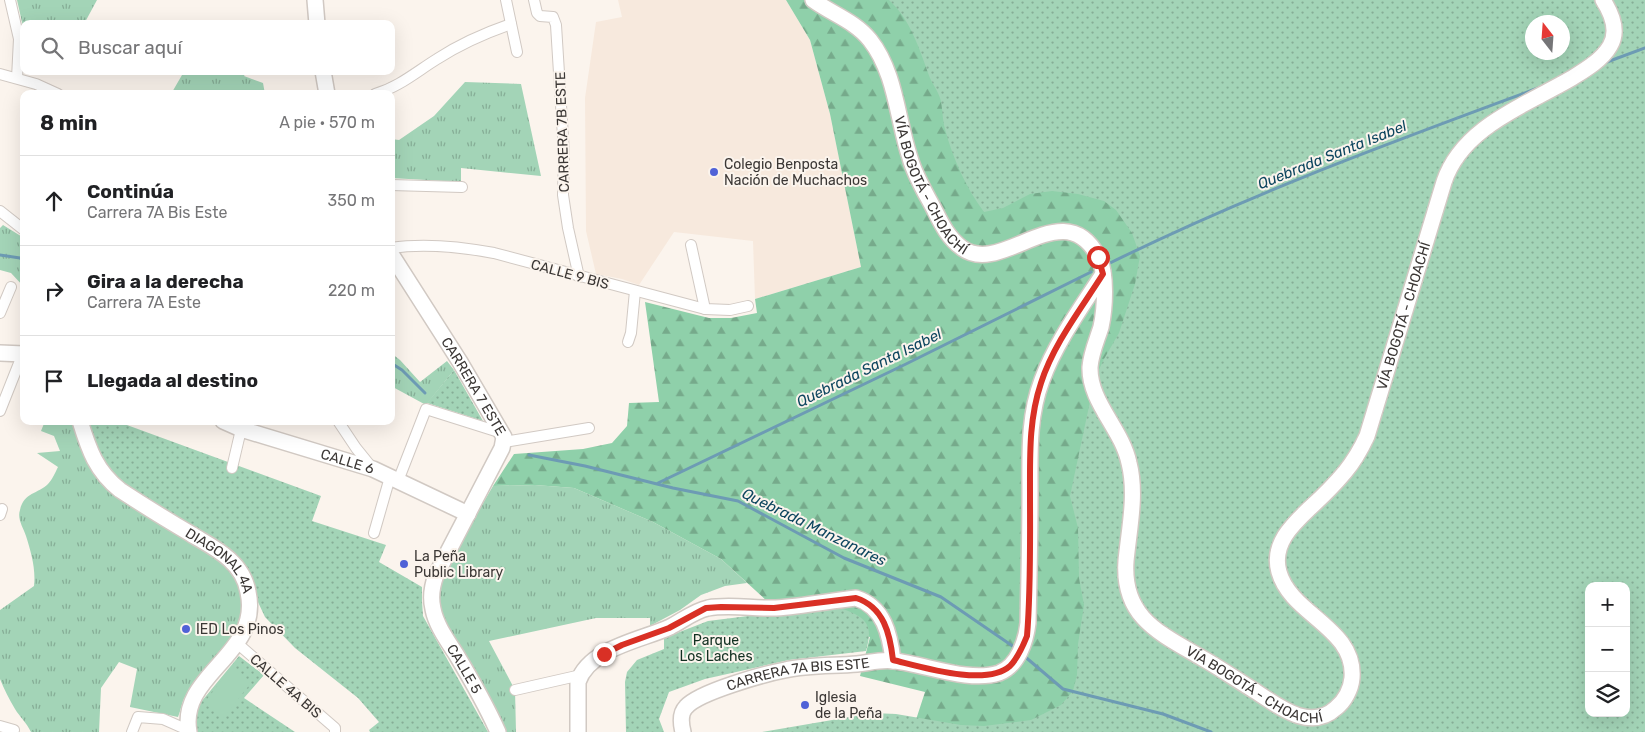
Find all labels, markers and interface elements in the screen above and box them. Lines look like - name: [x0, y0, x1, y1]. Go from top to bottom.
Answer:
- north arrow: [1525, 15, 1570, 60]
- search box: [20, 20, 395, 75]
- icon: search: [38, 34, 66, 62]
- text: Buscar aquí: [78, 36, 182, 59]
- street label: CARRERA 7B ESTE: [552, 71, 573, 193]
- text: 8 min: [40, 110, 97, 135]
- text: A pie · 570 m: [279, 113, 375, 132]
- street label: VÍA BOGOTÁ - CHOACHÍ: [891, 114, 972, 259]
- water label: Quebrada Santa Isabel: [1255, 117, 1410, 193]
- place label: Colegio Benposta Nación de Muchachos: [724, 156, 867, 189]
- marker: Colegio Benposta Nación de Muchachos: [708, 166, 720, 178]
- text: Continúa: [87, 180, 174, 203]
- icon: ahead: [40, 187, 68, 215]
- text: 350 m: [328, 191, 375, 210]
- text: Carrera 7A Bis Este: [87, 203, 227, 222]
- street label: VÍA BOGOTÁ - CHOACHÍ: [1373, 239, 1435, 392]
- route start: [1087, 246, 1110, 269]
- street label: CALLE 9 BIS: [529, 256, 611, 293]
- text: Gira a la derecha: [87, 270, 244, 293]
- icon: right: [40, 277, 68, 305]
- text: 220 m: [328, 281, 375, 300]
- text: Carrera 7A Este: [87, 293, 201, 312]
- water label: Quebrada Santa Isabel: [793, 325, 945, 411]
- street label: CARRERA 7 ESTE: [437, 334, 509, 439]
- icon: arrive: [40, 367, 68, 395]
- text: Llegada al destino: [87, 369, 258, 392]
- street label: CALLE 6: [319, 446, 376, 478]
- water label: Quebrada Manzanares: [739, 484, 889, 570]
- street label: DIAGONAL 4A: [182, 525, 256, 596]
- place label: La Peña Public Library: [414, 548, 504, 581]
- marker: La Peña Public Library: [398, 558, 410, 570]
- map controls: [1585, 582, 1630, 717]
- button: +: [1585, 582, 1630, 627]
- place label: IED Los Pinos: [196, 621, 284, 638]
- marker: IED Los Pinos: [180, 623, 192, 635]
- button: −: [1585, 627, 1630, 672]
- park label: Parque Los Laches: [679, 632, 753, 665]
- street label: CALLE 5: [443, 641, 485, 697]
- route end: [593, 643, 616, 666]
- street label: VÍA BOGOTÁ - CHOACHÍ: [1183, 643, 1326, 727]
- street label: CALLE 4A BIS: [246, 651, 325, 722]
- street label: CARRERA 7A BIS ESTE: [724, 654, 871, 695]
- button: layers: [1585, 672, 1630, 717]
- place label: Iglesia de la Peña: [815, 689, 882, 722]
- marker: Iglesia de la Peña: [799, 699, 811, 711]

